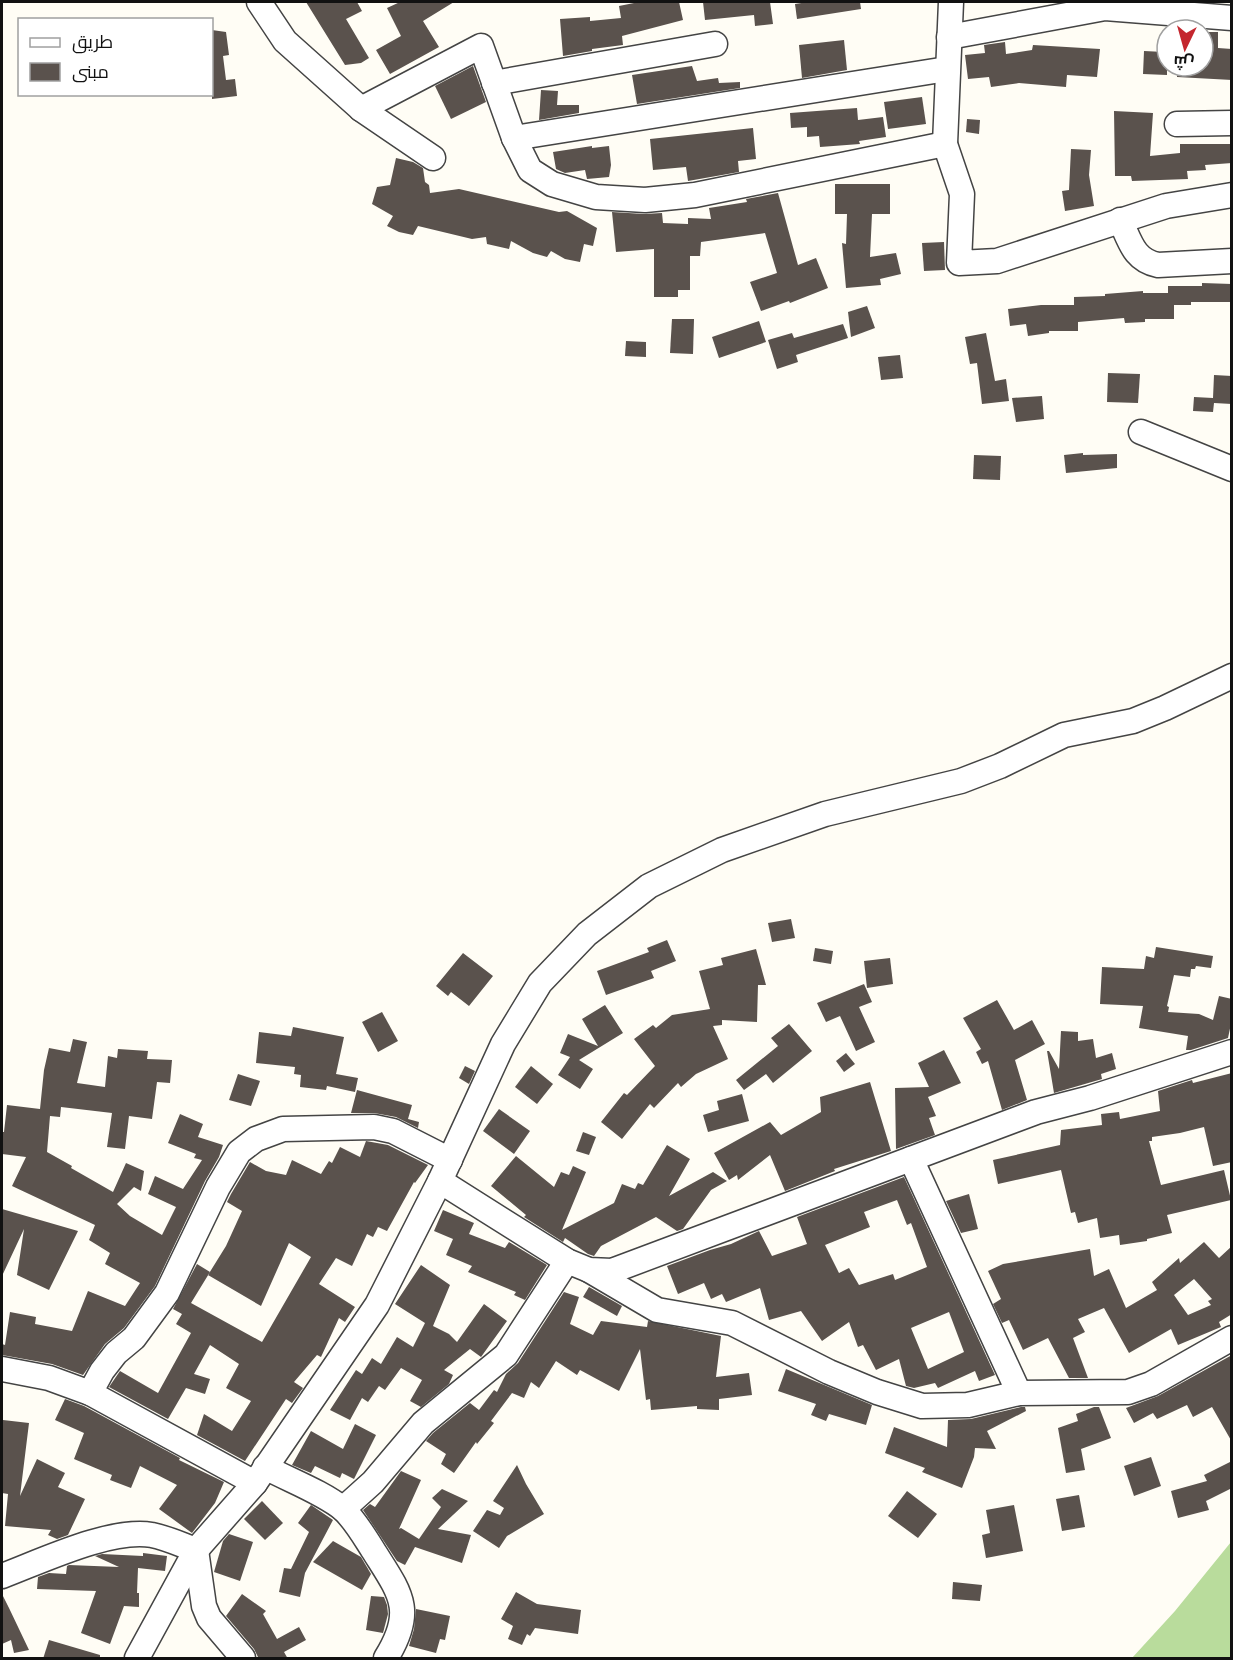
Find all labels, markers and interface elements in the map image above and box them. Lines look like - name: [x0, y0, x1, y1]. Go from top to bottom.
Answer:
- legend: [18, 18, 213, 96]
- north arrow: [1155, 18, 1215, 78]
- text: طريق: [72, 31, 113, 54]
- text: ش: [1173, 52, 1195, 73]
- text: مبنى: [72, 61, 109, 83]

